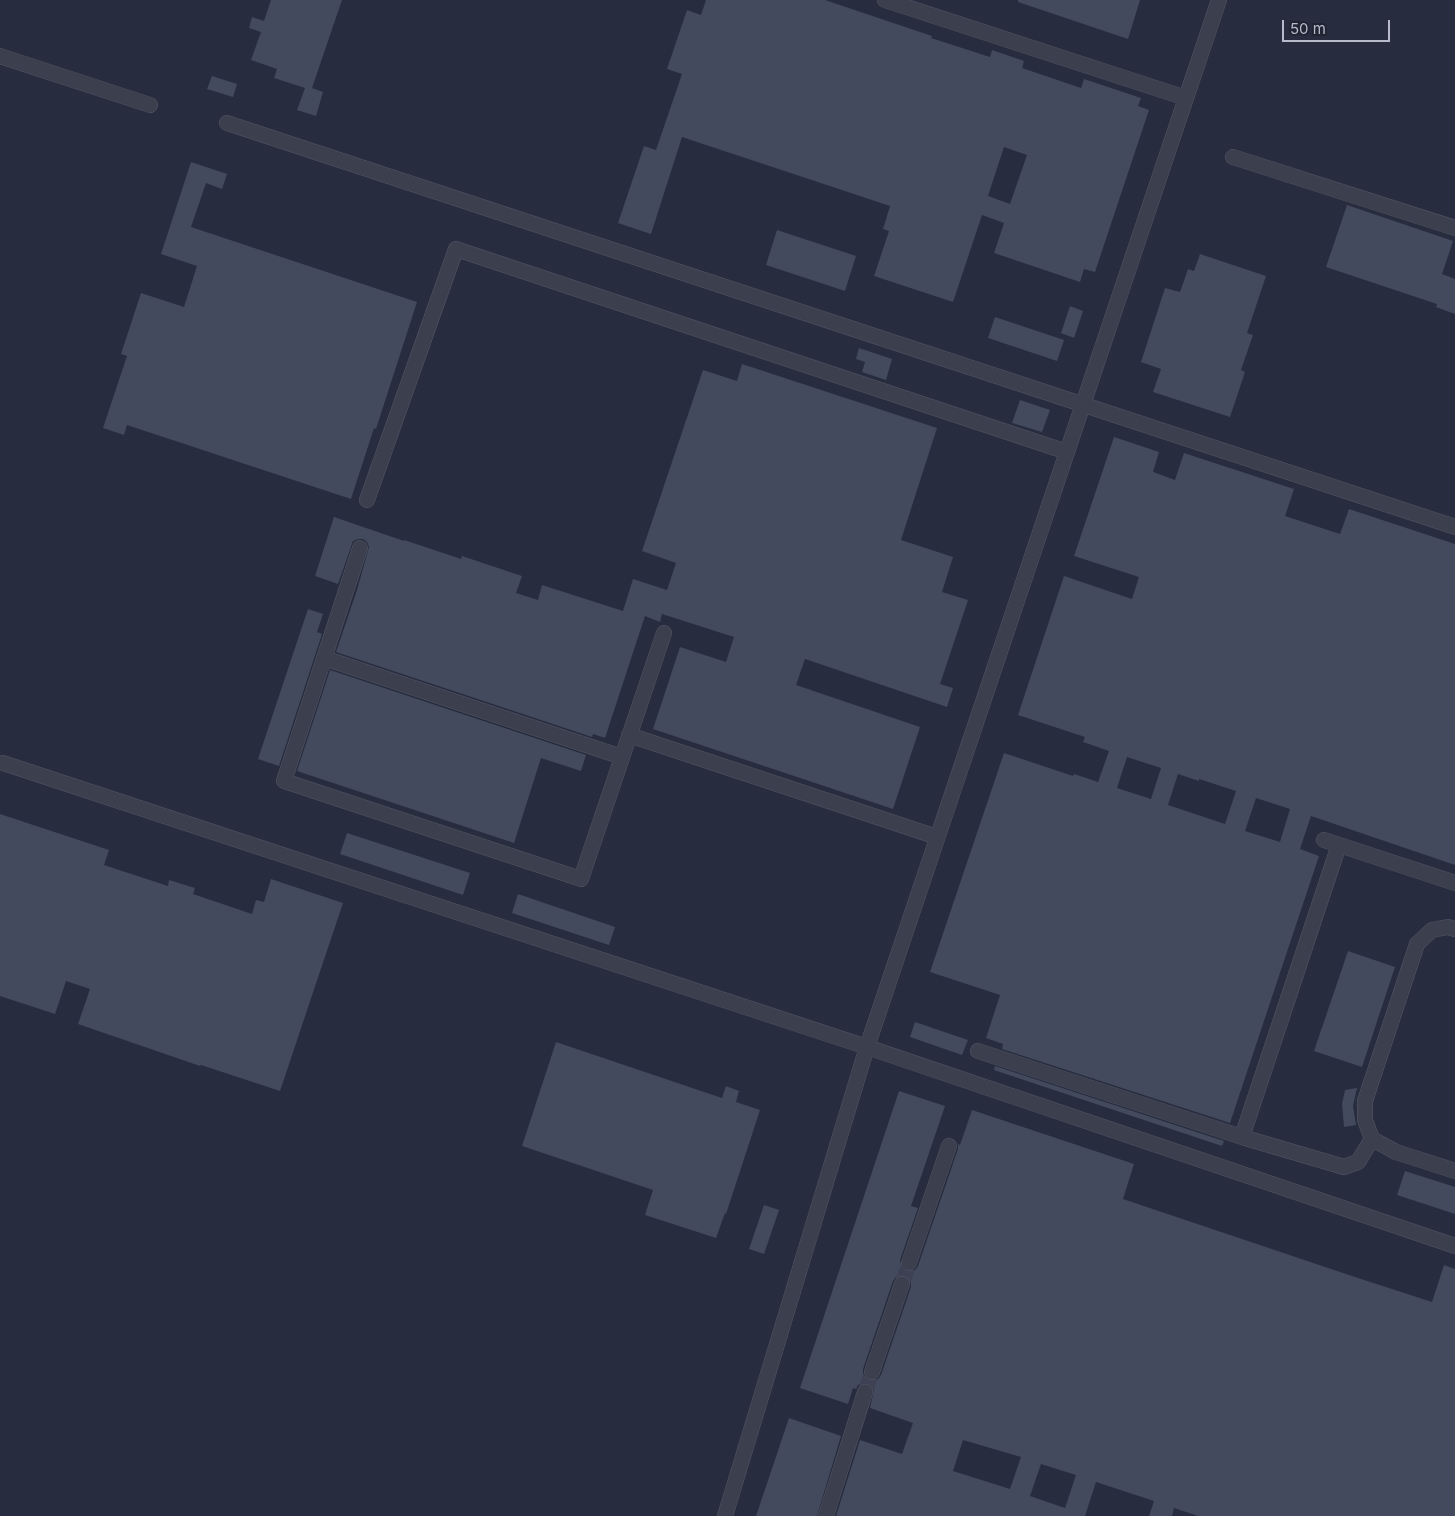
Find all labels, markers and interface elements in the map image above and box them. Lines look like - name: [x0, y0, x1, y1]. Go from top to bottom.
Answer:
- scale bar: [1285, 10, 1392, 42]
- text: 50 m: [1290, 19, 1326, 38]

